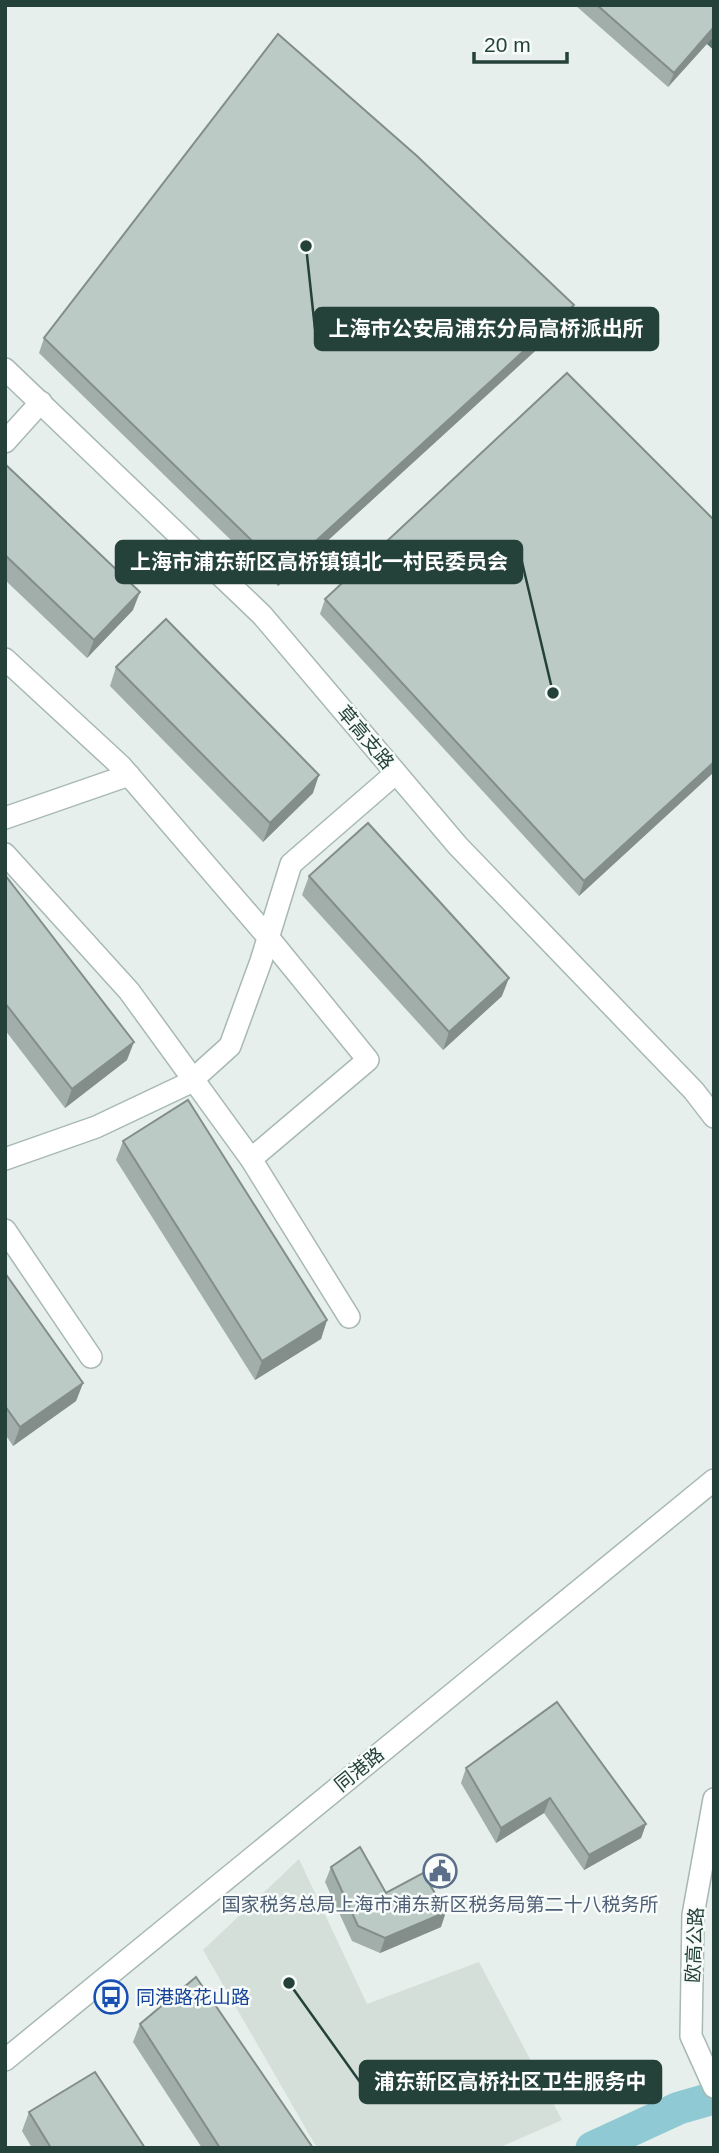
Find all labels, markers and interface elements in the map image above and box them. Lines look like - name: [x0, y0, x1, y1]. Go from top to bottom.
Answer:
- scale bar: [474, 21, 567, 65]
- text: 20 m: [484, 33, 531, 56]
- callout: 上海市公安局浦东分局高桥派出所: [315, 308, 658, 350]
- text: 上海市公安局浦东分局高桥派出所: [329, 317, 644, 340]
- callout: 上海市浦东新区高桥镇镇北一村民委员会: [116, 541, 522, 583]
- text: 上海市浦东新区高桥镇镇北一村民委员会: [130, 550, 508, 573]
- street label: 草高支路: [333, 701, 398, 773]
- street label: 同港路: [331, 1743, 388, 1795]
- public building icon: 国家税务总局上海市浦东新区税务局第二十八税务所: [421, 1852, 459, 1890]
- place label: 国家税务总局上海市浦东新区税务局第二十八税务所: [221, 1894, 659, 1915]
- street label: 欧高公路: [682, 1907, 707, 1984]
- bus stop icon: 同港路花山路: [92, 1978, 130, 2016]
- place label: 同港路花山路: [136, 1987, 250, 2008]
- callout: 浦东新区高桥社区卫生服务中: [360, 2061, 661, 2103]
- text: 浦东新区高桥社区卫生服务中: [374, 2070, 647, 2093]

